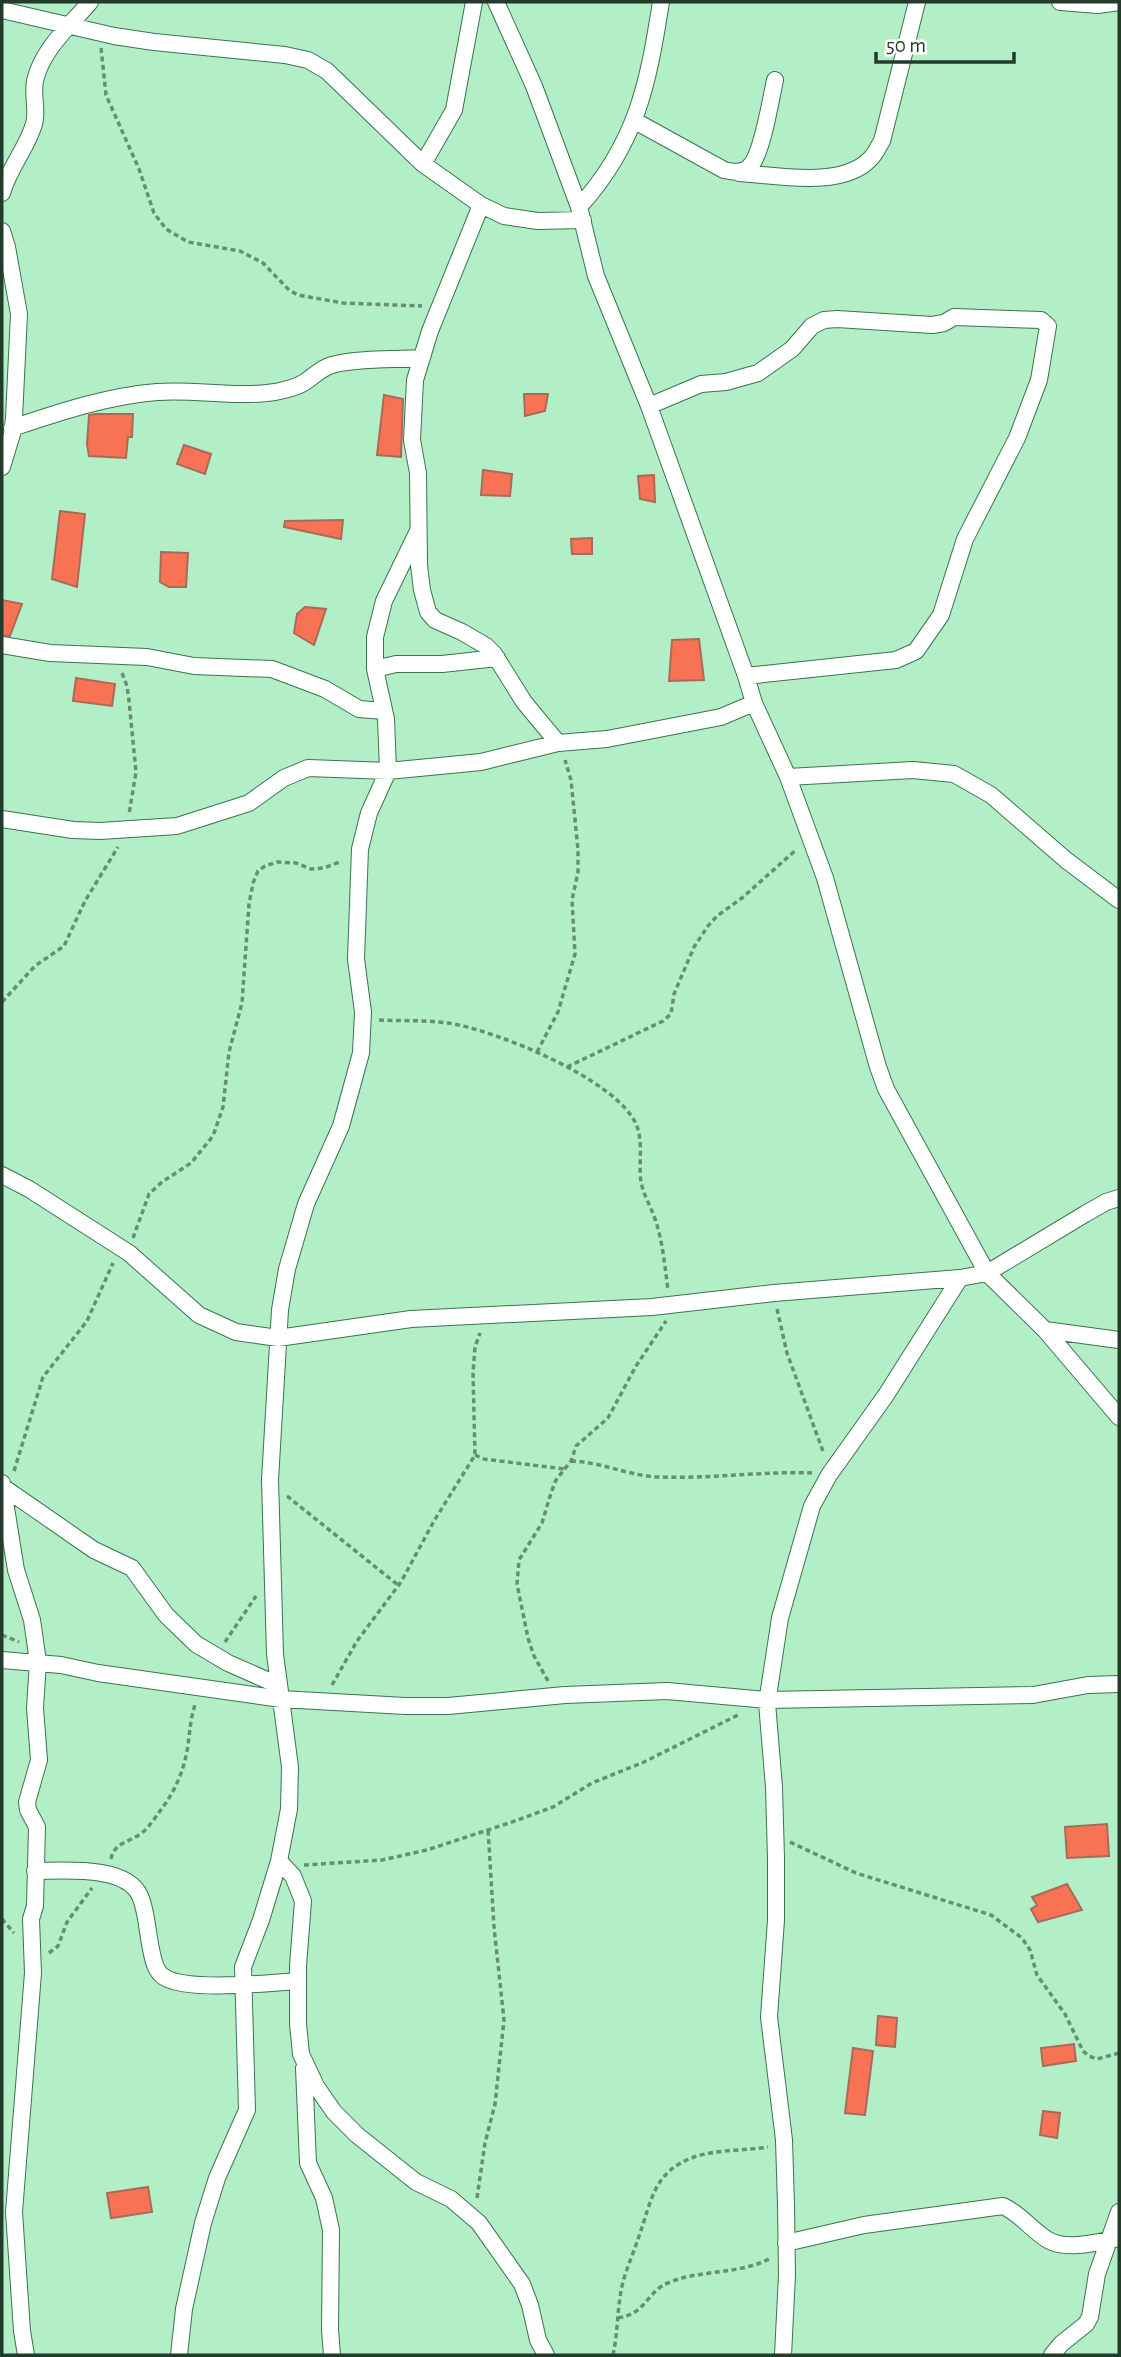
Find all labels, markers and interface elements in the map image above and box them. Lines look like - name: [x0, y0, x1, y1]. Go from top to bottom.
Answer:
- scale bar: [876, 21, 1014, 65]
- text: 50 m: [886, 35, 926, 56]

